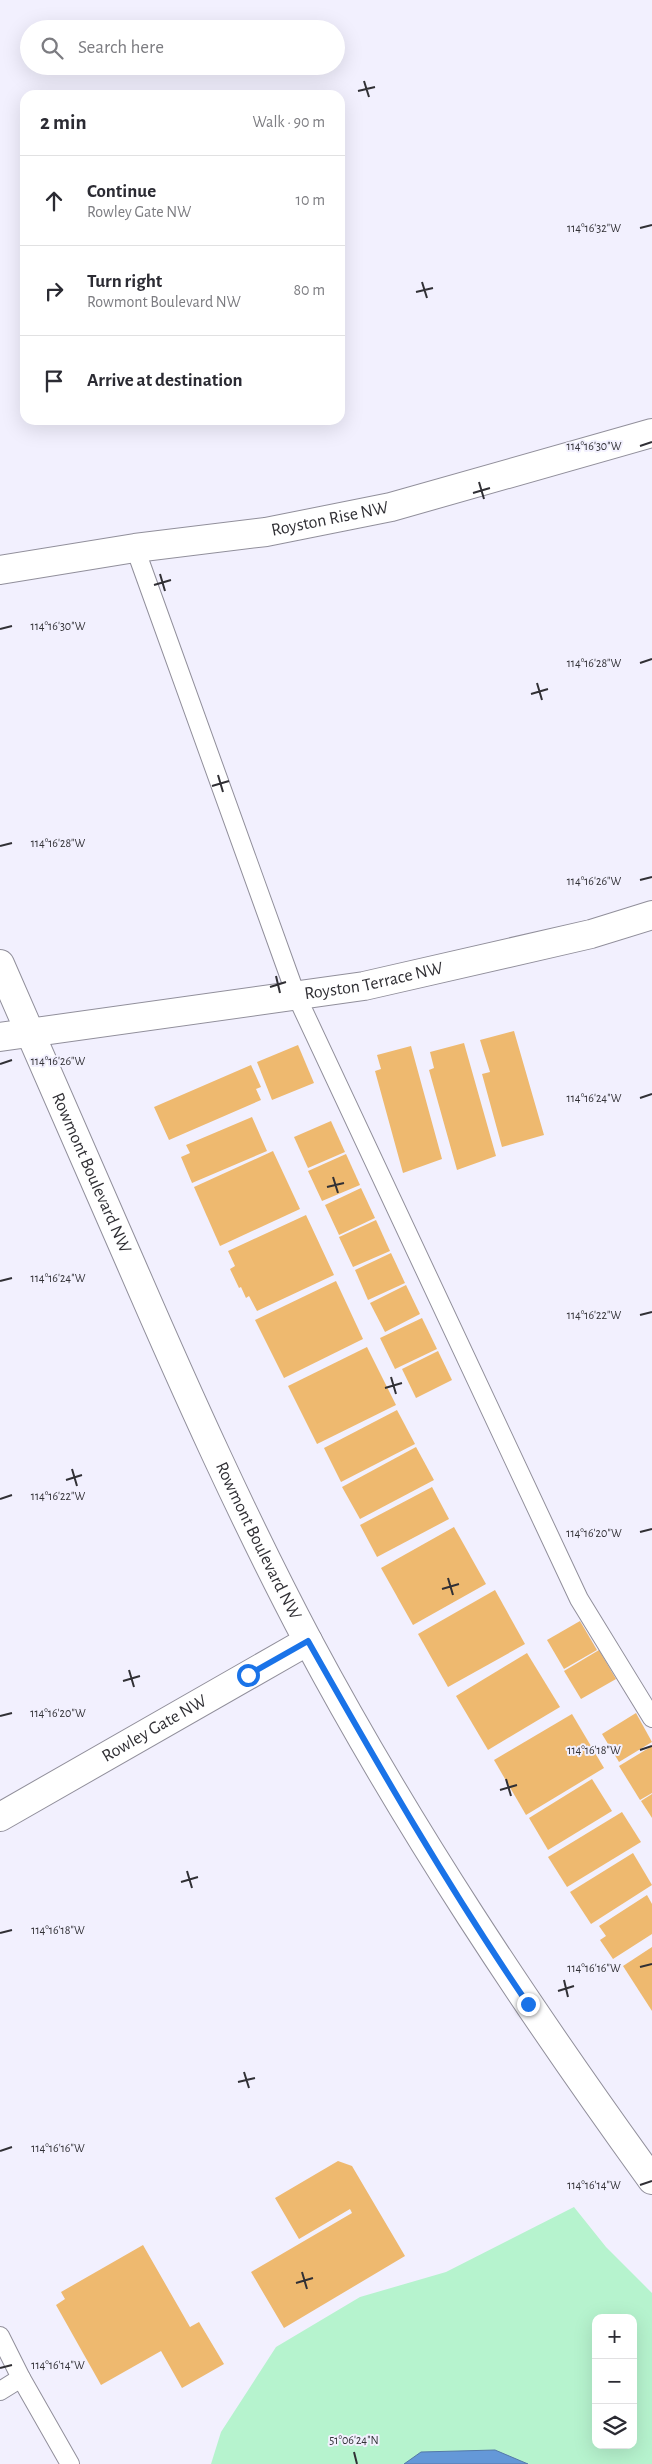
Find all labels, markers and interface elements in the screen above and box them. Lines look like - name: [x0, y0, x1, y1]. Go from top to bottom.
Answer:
- search box: [20, 20, 345, 75]
- icon: search: [38, 34, 66, 62]
- text: Search here: [78, 38, 164, 57]
- text: 2 min: [40, 112, 87, 133]
- text: Walk · 90 m: [253, 114, 325, 130]
- text: Continue: [87, 182, 156, 201]
- icon: ahead: [40, 187, 68, 215]
- text: 10 m: [296, 192, 325, 208]
- text: Rowley Gate NW: [87, 204, 191, 220]
- text: 114°16'32"W: [567, 222, 621, 234]
- text: Turn right: [87, 272, 162, 291]
- icon: right: [40, 277, 68, 305]
- text: 80 m: [294, 282, 325, 298]
- text: Rowmont Boulevard NW: [87, 294, 241, 310]
- icon: arrive: [40, 367, 68, 395]
- text: Arrive at destination: [87, 371, 243, 390]
- text: 114°16'30"W: [567, 440, 622, 452]
- street label: Royston Rise NW: [270, 499, 390, 540]
- text: 114°16'30"W: [31, 620, 86, 632]
- text: 114°16'28"W: [567, 657, 622, 669]
- text: 114°16'28"W: [31, 837, 86, 849]
- text: 114°16'26"W: [567, 875, 622, 887]
- street label: Royston Terrace NW: [303, 959, 445, 1003]
- text: 114°16'26"W: [31, 1055, 86, 1067]
- street label: Rowmont Boulevard NW: [48, 1090, 134, 1256]
- text: 114°16'24"W: [567, 1092, 622, 1104]
- text: 114°16'24"W: [31, 1272, 86, 1284]
- text: 114°16'22"W: [567, 1309, 622, 1321]
- street label: Rowmont Boulevard NW: [212, 1459, 304, 1623]
- text: 114°16'22"W: [31, 1490, 86, 1502]
- text: 114°16'20"W: [566, 1527, 622, 1539]
- route start: [237, 1664, 260, 1687]
- street label: Rowley Gate NW: [99, 1692, 210, 1766]
- text: 114°16'20"W: [30, 1707, 86, 1719]
- text: 114°16'18"W: [567, 1744, 621, 1756]
- text: 114°16'18"W: [31, 1924, 85, 1936]
- text: 114°16'16"W: [567, 1962, 621, 1974]
- route end: [517, 1993, 540, 2016]
- text: 114°16'16"W: [31, 2142, 85, 2154]
- text: 114°16'14"W: [567, 2179, 621, 2191]
- map controls: [592, 2314, 637, 2449]
- button: +: [592, 2314, 637, 2359]
- text: 114°16'14"W: [31, 2359, 85, 2371]
- button: −: [592, 2359, 637, 2404]
- button: layers: [592, 2404, 637, 2449]
- text: 51°06'24"N: [329, 2434, 379, 2446]

